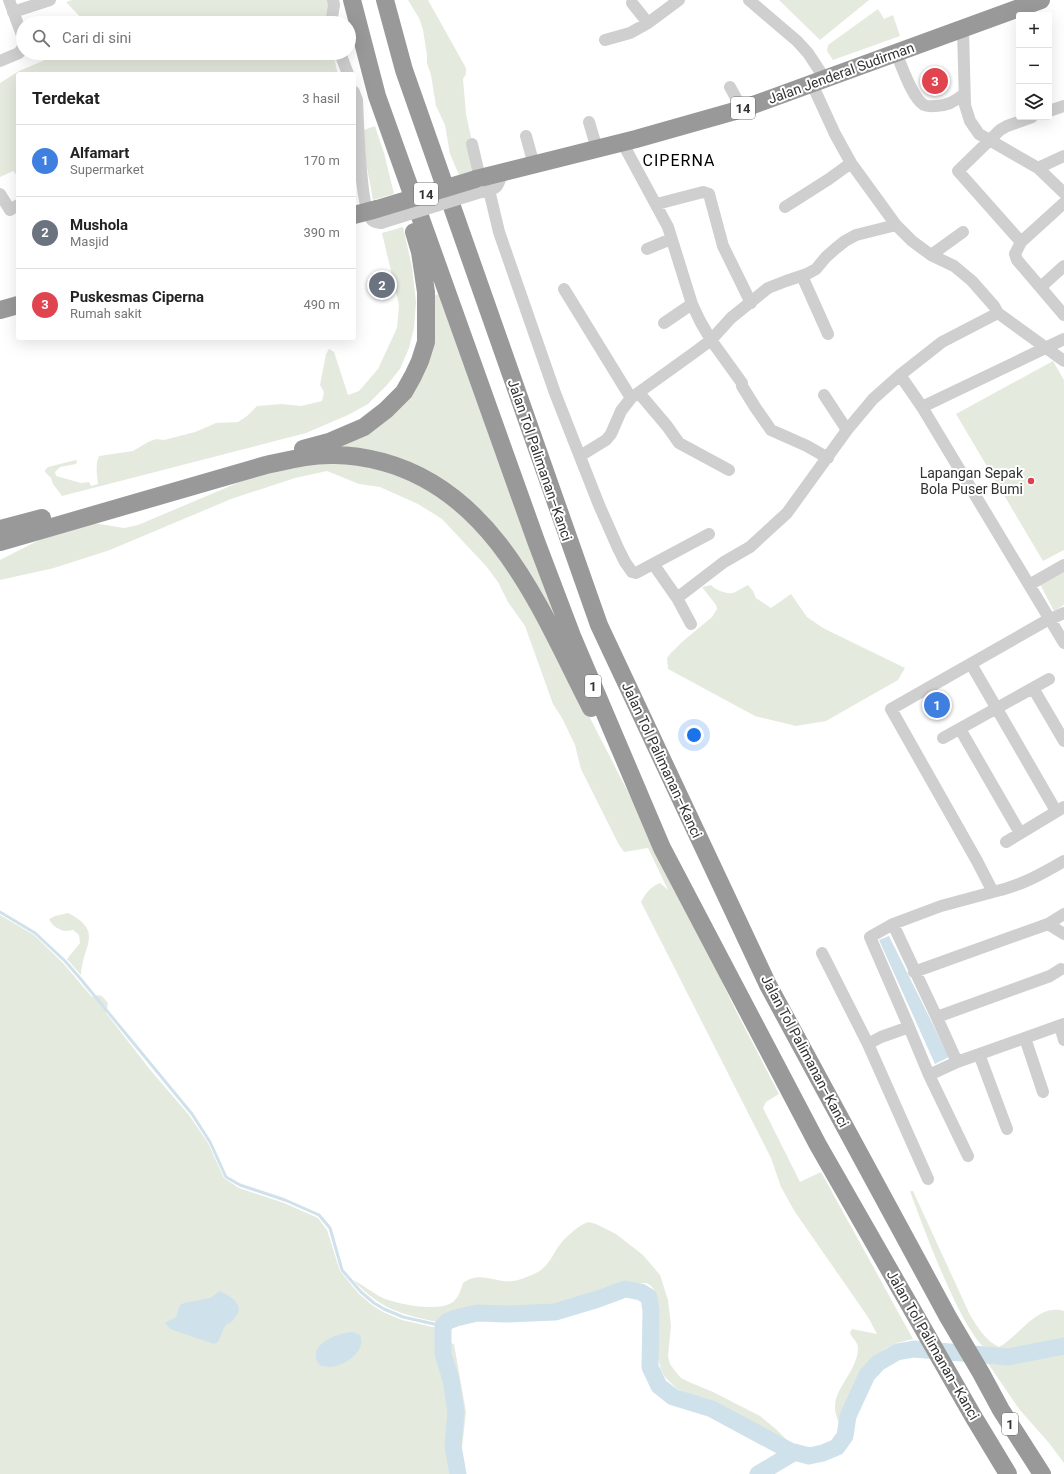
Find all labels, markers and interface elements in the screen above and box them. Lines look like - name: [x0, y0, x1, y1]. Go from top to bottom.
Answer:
- map controls: [1016, 12, 1052, 120]
- button: +: [1016, 12, 1052, 48]
- search box: [16, 16, 356, 60]
- icon: search: [30, 27, 52, 49]
- text: Cari di sini: [62, 29, 132, 47]
- street label: Jalan Jenderal Sudirman: [766, 39, 916, 107]
- button: −: [1016, 48, 1052, 84]
- pin: 3: [922, 66, 948, 96]
- button: layers: [1016, 84, 1052, 120]
- text: Terdekat: [32, 88, 100, 108]
- text: 3 hasil: [302, 91, 340, 106]
- road number: 14: [731, 97, 755, 119]
- text: Alfamart: [70, 144, 129, 162]
- district label: CIPERNA: [643, 151, 715, 170]
- text: 1: [41, 153, 49, 168]
- text: 170 m: [303, 153, 340, 168]
- text: Supermarket: [70, 162, 144, 177]
- road number: 14: [414, 183, 438, 205]
- text: Mushola: [70, 216, 128, 234]
- text: 2: [41, 225, 49, 240]
- text: 390 m: [303, 225, 340, 240]
- text: Masjid: [70, 234, 109, 249]
- pin: 2: [369, 270, 395, 300]
- text: Puskesmas Ciperna: [70, 288, 204, 306]
- text: 3: [41, 297, 49, 312]
- text: 490 m: [303, 297, 340, 312]
- text: Rumah sakit: [70, 306, 142, 321]
- street label: Jalan Tol Palimanan–Kanci: [505, 377, 575, 543]
- place label: Lapangan Sepak Bola Puser Bumi: [920, 465, 1024, 497]
- marker: Lapangan Sepak Bola Puser Bumi: [1026, 476, 1036, 486]
- road number: 1: [585, 675, 601, 697]
- street label: Jalan Tol Palimanan–Kanci: [619, 680, 705, 840]
- pin: 1: [924, 690, 950, 720]
- your location: [684, 725, 704, 745]
- street label: Jalan Tol Palimanan–Kanci: [758, 972, 852, 1130]
- street label: Jalan Tol Palimanan–Kanci: [884, 1267, 982, 1423]
- road number: 1: [1002, 1413, 1018, 1435]

